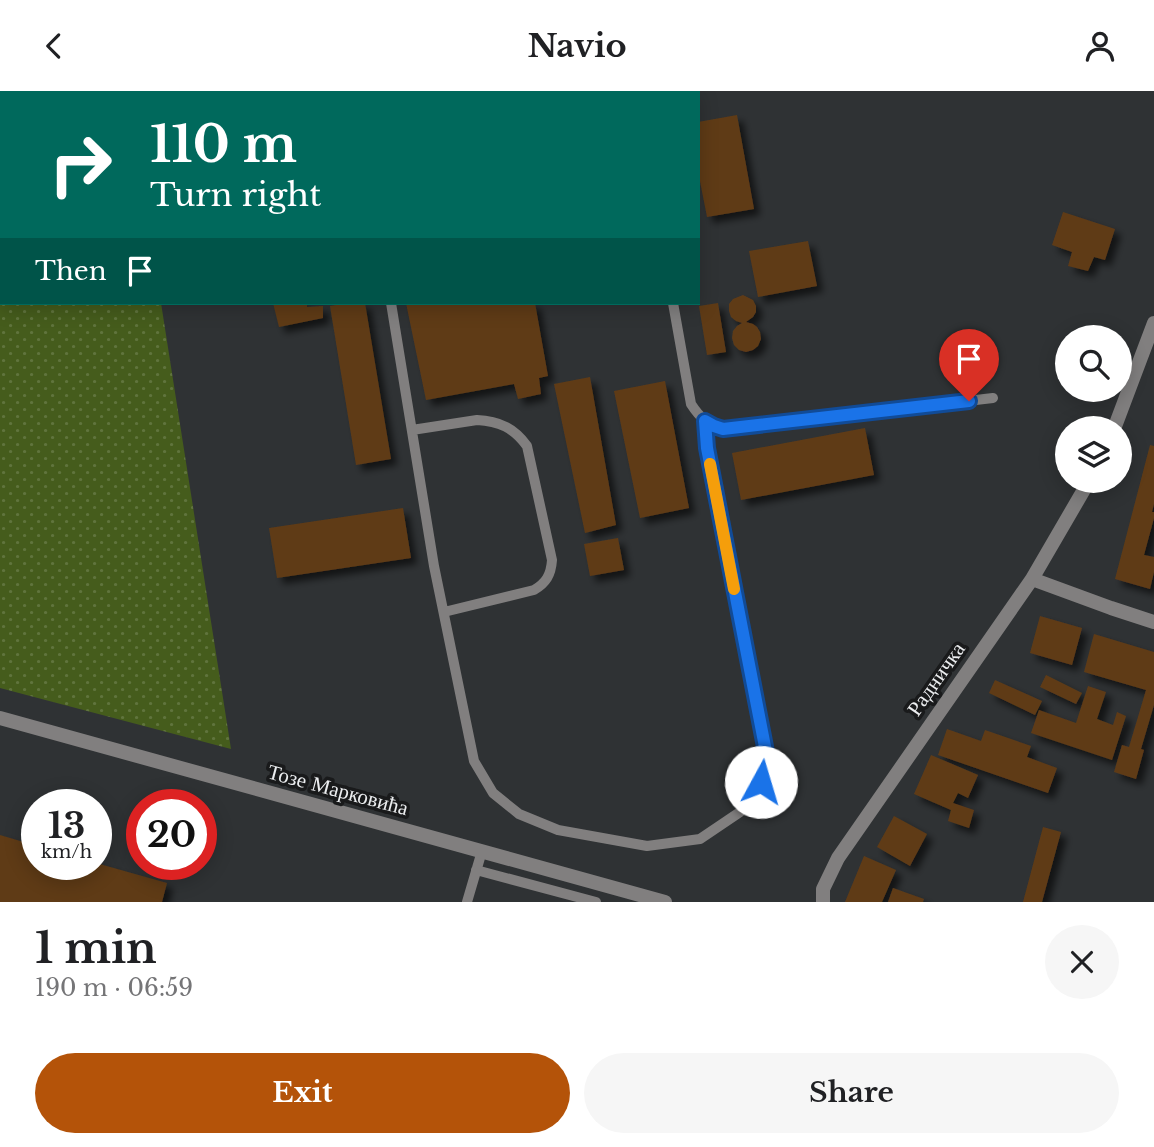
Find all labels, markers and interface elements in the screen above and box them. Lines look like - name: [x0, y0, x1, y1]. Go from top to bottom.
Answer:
- text: Navio: [527, 26, 627, 66]
- icon: back: [35, 27, 73, 65]
- icon: person: [1081, 27, 1119, 65]
- text: 110 m: [150, 114, 297, 175]
- icon: right: [35, 119, 126, 210]
- text: Turn right: [150, 175, 321, 215]
- icon: arrive: [121, 252, 159, 290]
- text: Then: [35, 255, 107, 287]
- map controls: [1055, 325, 1132, 493]
- button: search: [1055, 325, 1132, 402]
- pin: [939, 329, 999, 401]
- icon: arrive: [950, 340, 988, 378]
- button: layers: [1055, 416, 1132, 493]
- street label: Радничка: [901, 637, 971, 721]
- position arrow: [724, 745, 798, 819]
- street label: Тозе Марковића: [265, 759, 412, 821]
- speed limit sign: 20: [126, 789, 217, 880]
- text: 13: [48, 804, 85, 847]
- text: km/h: [41, 841, 92, 863]
- text: 1 min: [35, 922, 157, 974]
- button: close: [1045, 925, 1119, 999]
- text: 190 m · 06:59: [35, 974, 193, 1002]
- button: Exit: [35, 1053, 570, 1133]
- button: Share: [584, 1053, 1119, 1133]

